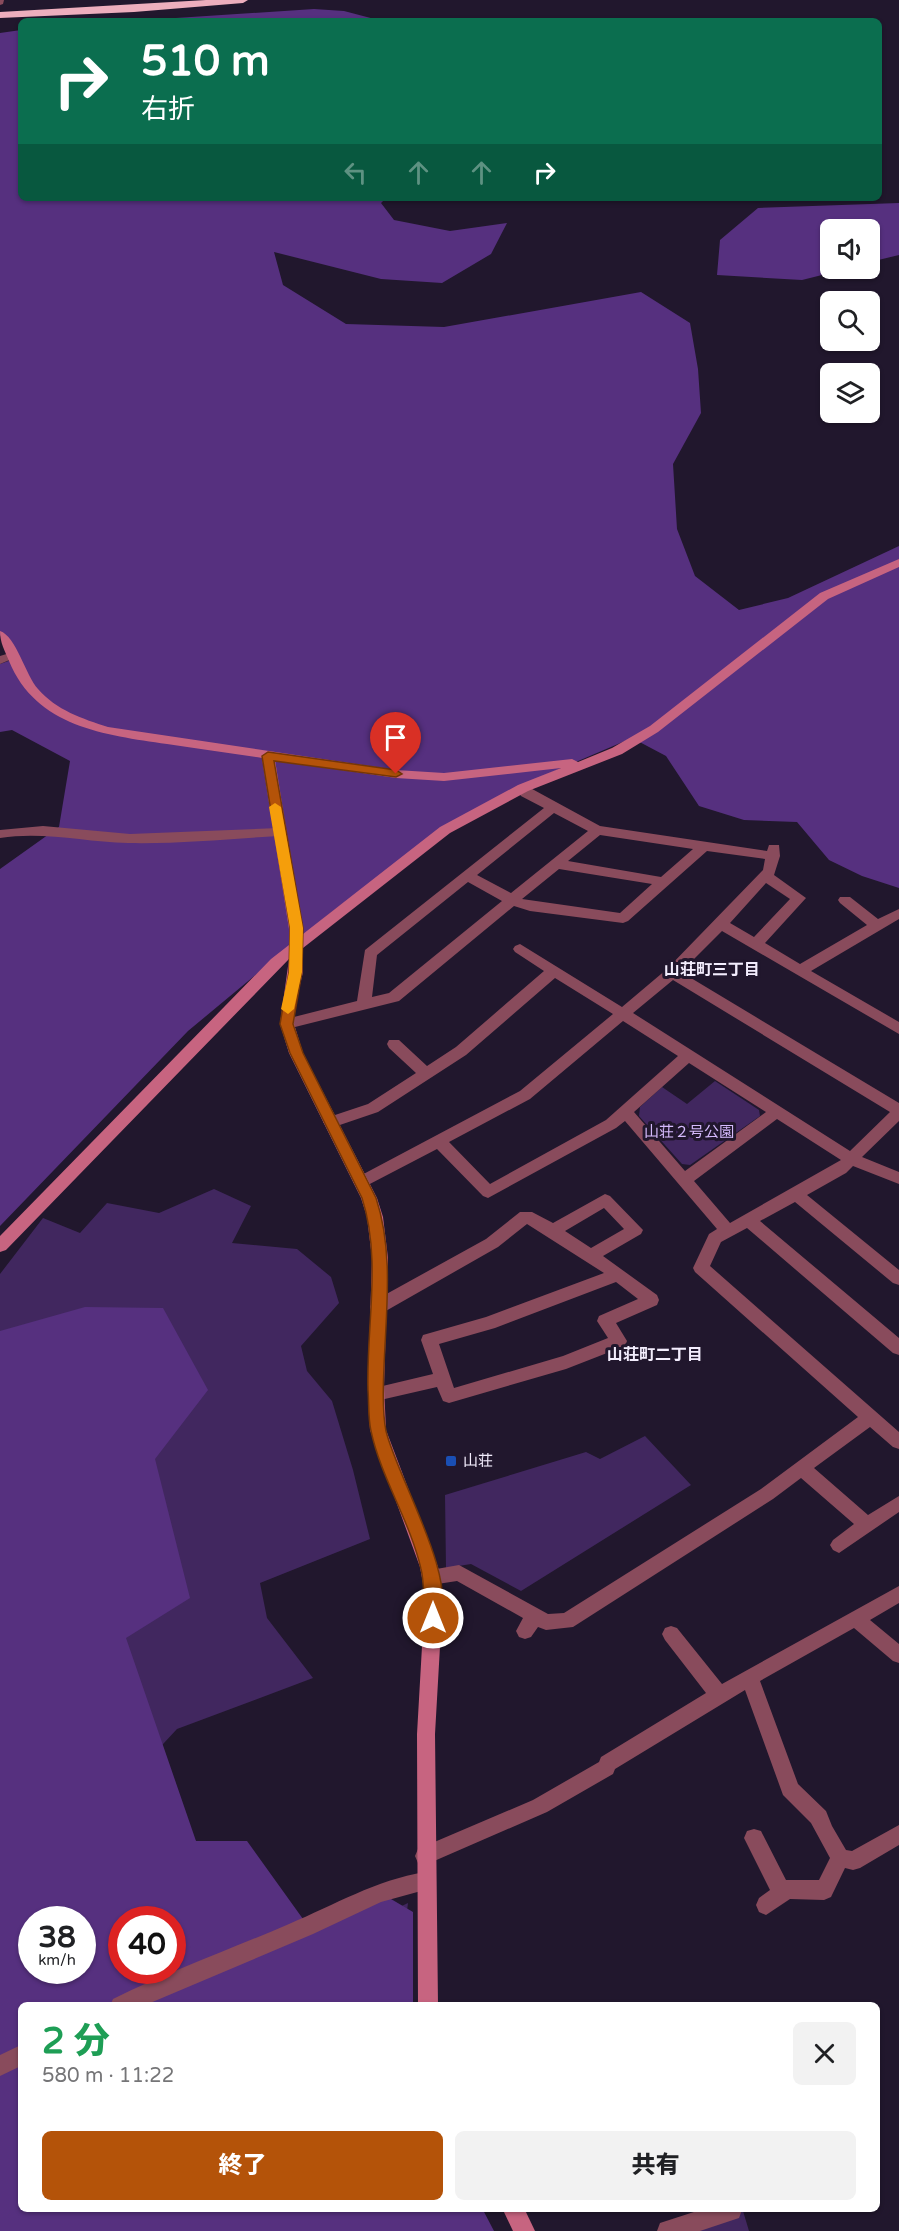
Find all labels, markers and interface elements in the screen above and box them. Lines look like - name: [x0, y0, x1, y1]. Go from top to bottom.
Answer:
- text: 510 m: [141, 36, 270, 87]
- icon: right: [42, 42, 120, 120]
- text: 右折: [141, 93, 195, 126]
- icon: left: [339, 156, 372, 189]
- icon: ahead: [402, 156, 435, 189]
- icon: ahead: [465, 156, 498, 189]
- icon: right: [528, 156, 561, 189]
- map controls: [820, 219, 880, 423]
- button: sound: [820, 219, 880, 279]
- button: search: [820, 291, 880, 351]
- button: layers: [820, 363, 880, 423]
- pin: [370, 712, 421, 774]
- icon: arrive: [379, 721, 412, 754]
- district label: 山荘町三丁目: [664, 960, 760, 980]
- park label: 山荘２号公園: [644, 1123, 734, 1141]
- district label: 山荘町二丁目: [607, 1345, 703, 1365]
- place label: 山荘: [463, 1452, 493, 1470]
- marker: 山荘: [444, 1454, 458, 1468]
- position arrow: [401, 1586, 465, 1650]
- speed limit sign: 40: [108, 1906, 186, 1984]
- text: 38: [38, 1919, 76, 1956]
- text: km/h: [38, 1951, 76, 1969]
- text: 2 分: [42, 2020, 110, 2063]
- button: close: [793, 2022, 856, 2085]
- text: 580 m · 11:22: [42, 2064, 174, 2088]
- button: 終了: [42, 2131, 443, 2200]
- button: 共有: [455, 2131, 856, 2200]

